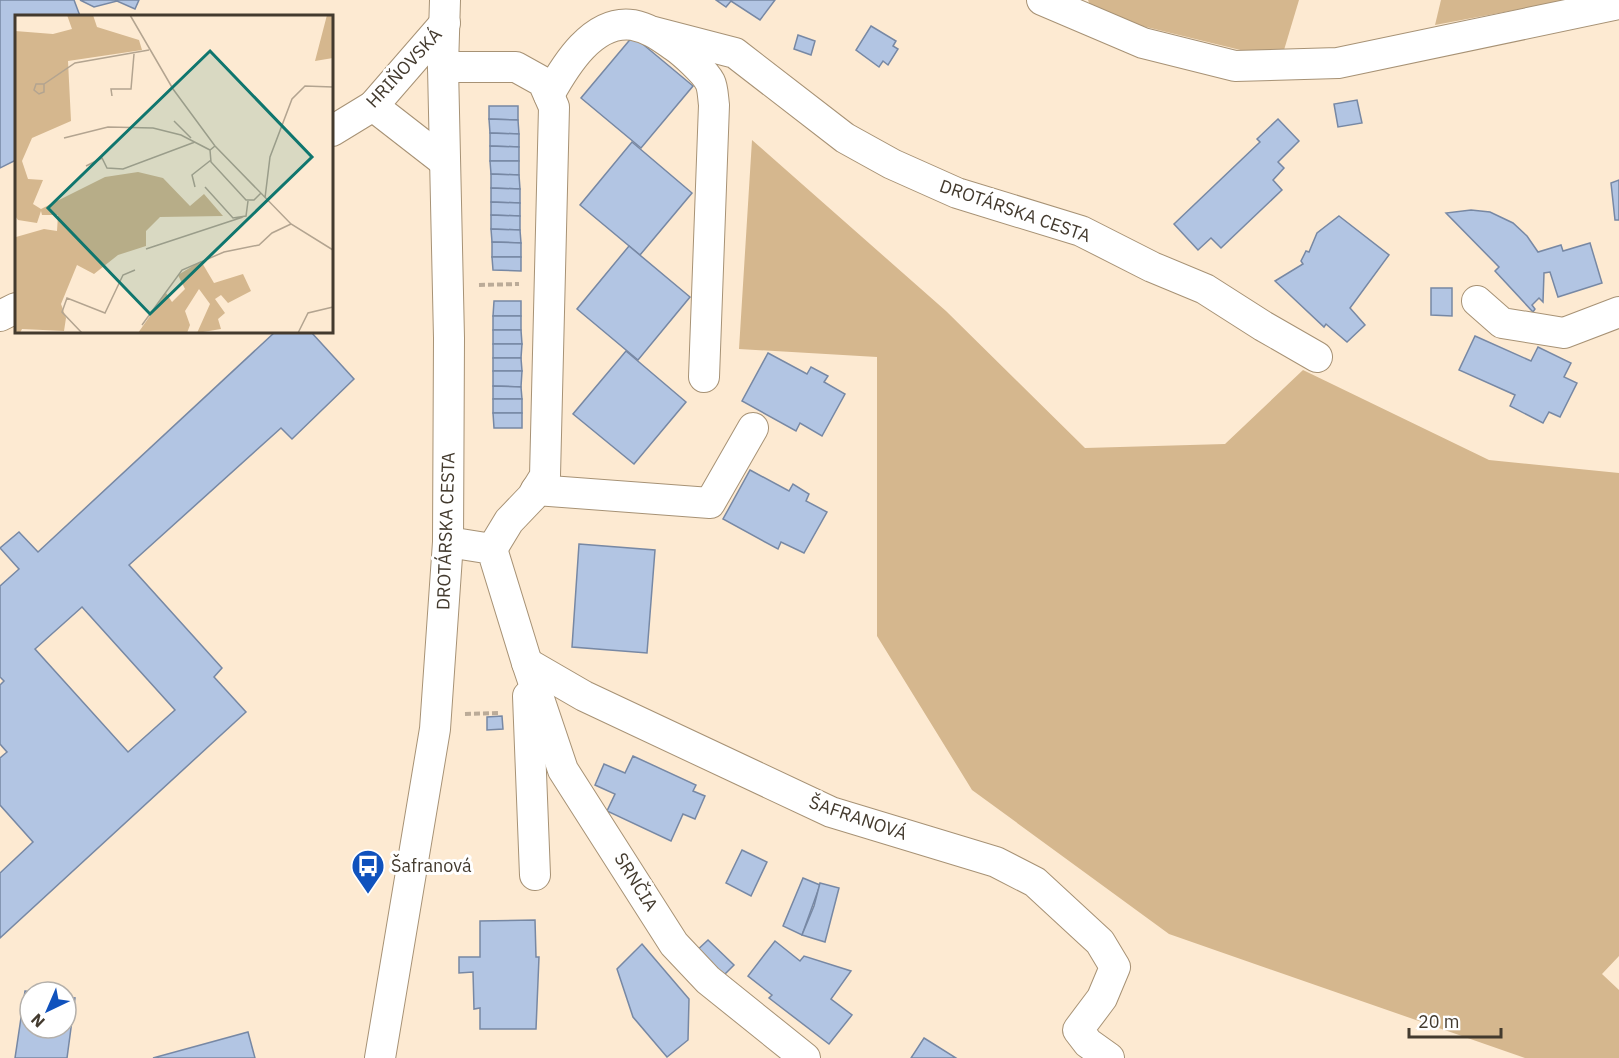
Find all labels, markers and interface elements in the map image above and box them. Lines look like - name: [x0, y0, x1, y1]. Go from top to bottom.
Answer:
- inset map: [15, 15, 333, 333]
- street label: HRIŇOVSKÁ: [361, 23, 447, 112]
- street label: DROTÁRSKA CESTA: [937, 174, 1094, 247]
- street label: DROTÁRSKA CESTA: [431, 451, 460, 610]
- street label: ŠAFRANOVÁ: [806, 789, 911, 845]
- bus stop icon: Šafranová: [350, 848, 386, 895]
- street label: SRNČIA: [610, 848, 664, 916]
- place label: Šafranová: [391, 853, 472, 877]
- north arrow: [18, 980, 78, 1040]
- scale bar: [1409, 1001, 1500, 1039]
- text: N: [26, 1010, 49, 1032]
- text: 20 m: [1418, 1010, 1460, 1033]

